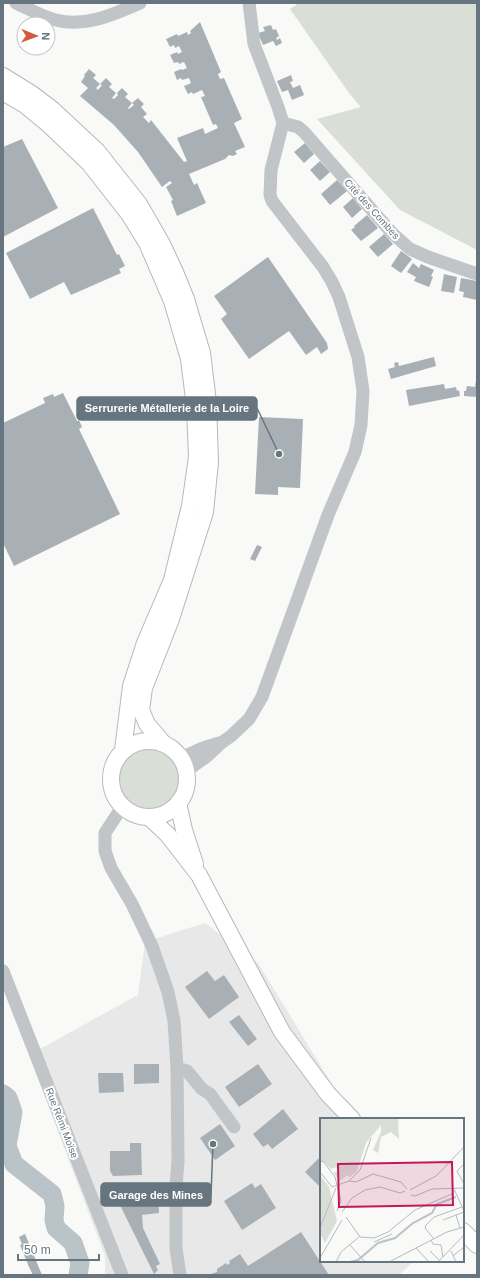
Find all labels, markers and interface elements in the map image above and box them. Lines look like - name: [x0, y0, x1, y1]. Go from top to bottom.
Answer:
- north arrow: [16, 16, 56, 56]
- text: N: [40, 32, 52, 40]
- street label: Cité des Combes: [342, 177, 402, 241]
- callout: Serrurerie Métallerie de la Loire: [77, 397, 257, 420]
- text: Serrurerie Métallerie de la Loire: [85, 402, 249, 414]
- street label: Rue Rémi Moïse: [44, 1086, 81, 1160]
- inset map: [320, 1118, 464, 1262]
- callout: Garage des Mines: [101, 1183, 211, 1206]
- text: Garage des Mines: [109, 1189, 203, 1201]
- scale bar: [18, 1236, 99, 1262]
- text: 50 m: [24, 1243, 51, 1257]

